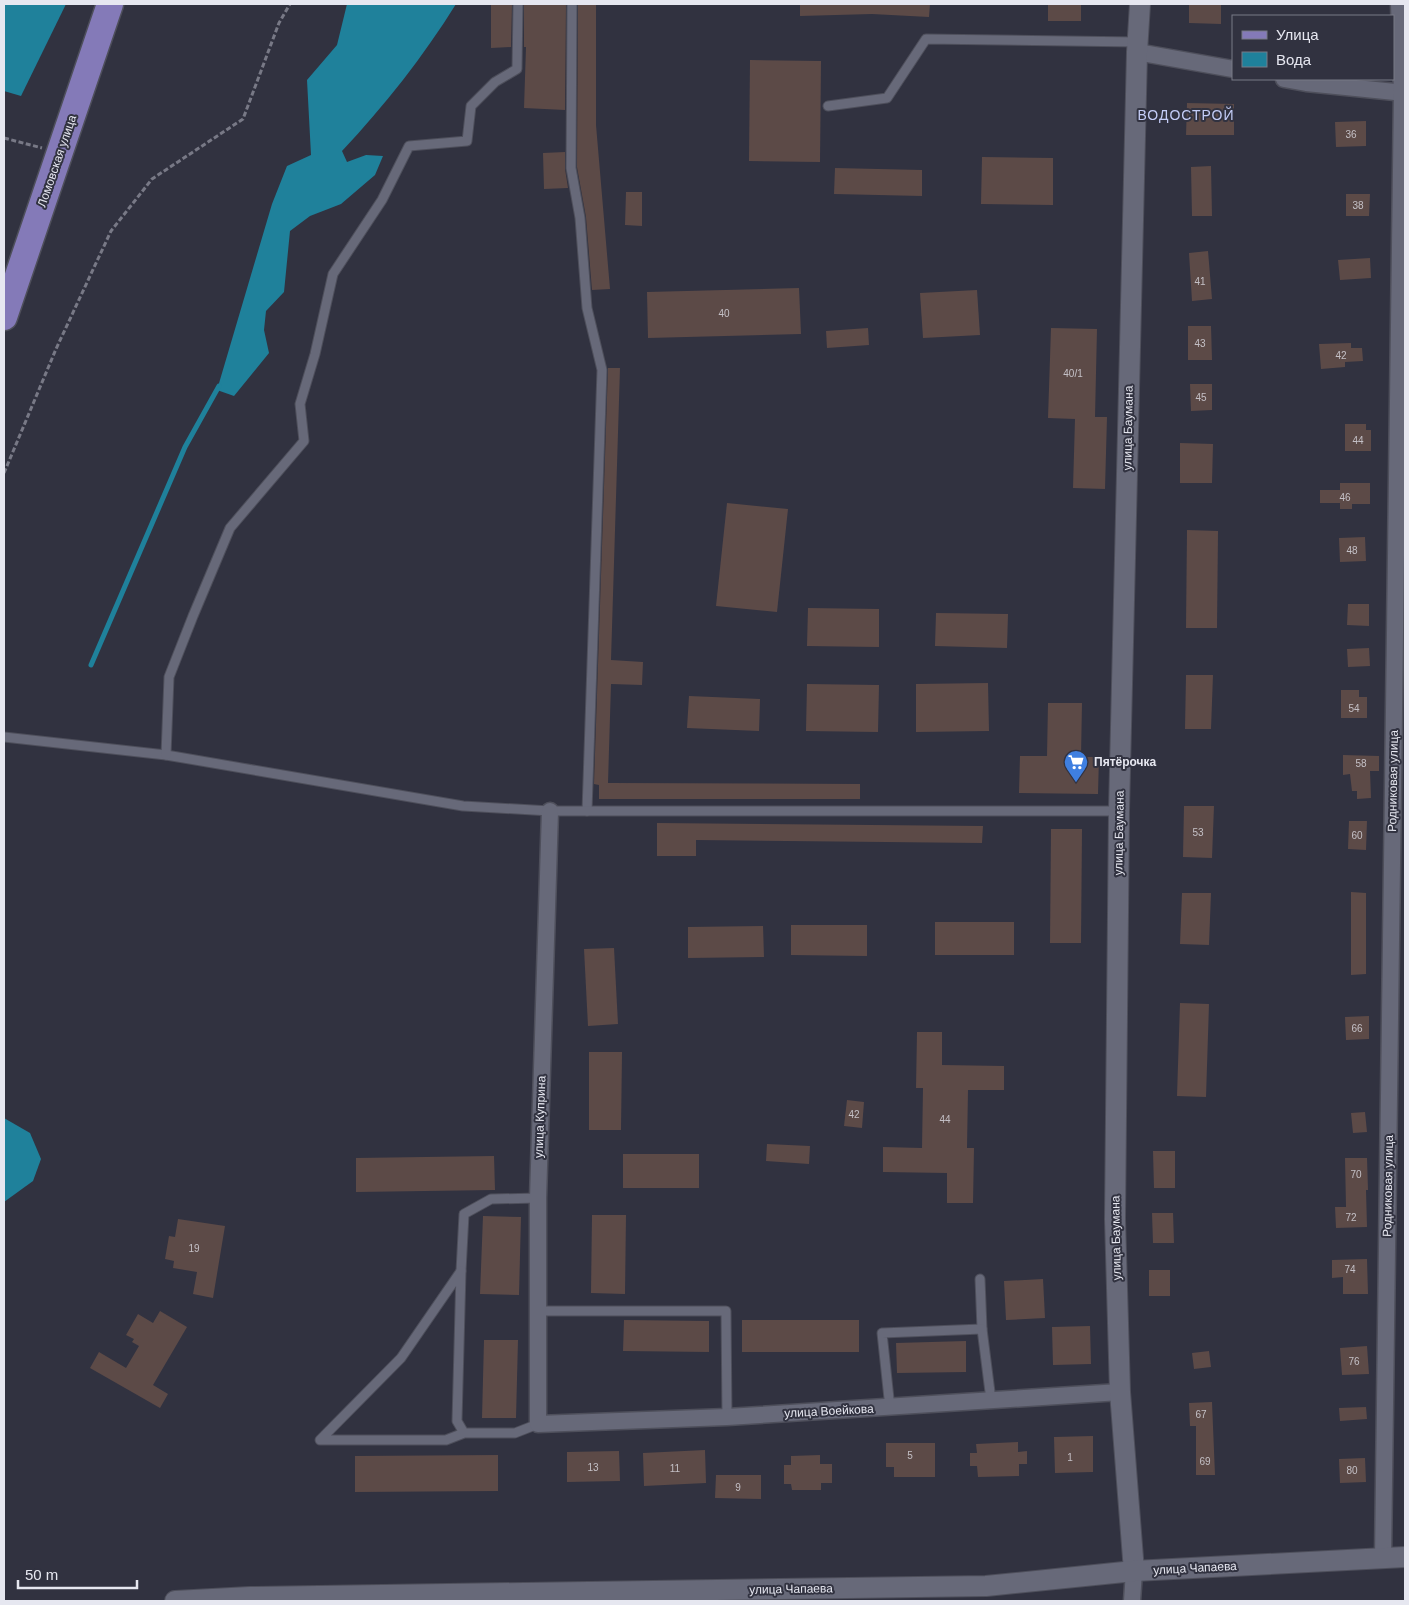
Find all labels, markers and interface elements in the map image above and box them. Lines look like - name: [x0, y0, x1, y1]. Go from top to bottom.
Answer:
- legend: [1232, 15, 1394, 80]
- text: Улица: [1276, 26, 1319, 43]
- text: Вода: [1276, 51, 1312, 68]
- district label: ВОДОСТРОЙ: [1137, 106, 1235, 123]
- street label: Ломовская улица: [35, 113, 79, 209]
- house number: 36: [1345, 129, 1357, 140]
- house number: 38: [1352, 200, 1364, 211]
- house number: 41: [1194, 276, 1206, 287]
- house number: 40: [718, 308, 730, 319]
- house number: 43: [1194, 338, 1206, 349]
- house number: 42: [1335, 350, 1347, 361]
- house number: 40/1: [1063, 368, 1083, 379]
- street label: улица Баумана: [1120, 385, 1136, 471]
- house number: 45: [1195, 392, 1207, 403]
- house number: 44: [1352, 435, 1364, 446]
- house number: 46: [1339, 492, 1351, 503]
- house number: 48: [1346, 545, 1358, 556]
- house number: 54: [1348, 703, 1360, 714]
- street label: Родниковая улица: [1385, 730, 1401, 832]
- supermarket icon: Пятёрочка: [1063, 749, 1089, 783]
- place label: Пятёрочка: [1094, 755, 1157, 769]
- house number: 58: [1355, 758, 1367, 769]
- street label: улица Баумана: [1111, 790, 1127, 876]
- house number: 53: [1192, 827, 1204, 838]
- house number: 60: [1351, 830, 1363, 841]
- house number: 66: [1351, 1023, 1363, 1034]
- street label: улица Куприна: [532, 1075, 548, 1158]
- house number: 42: [848, 1109, 860, 1120]
- house number: 44: [939, 1114, 951, 1125]
- street label: Родниковая улица: [1380, 1135, 1396, 1237]
- house number: 70: [1350, 1169, 1362, 1180]
- street label: улица Баумана: [1108, 1195, 1124, 1281]
- house number: 72: [1345, 1212, 1357, 1223]
- house number: 19: [188, 1243, 200, 1254]
- house number: 74: [1344, 1264, 1356, 1275]
- house number: 76: [1348, 1356, 1360, 1367]
- street label: улица Воейкова: [784, 1402, 874, 1420]
- house number: 67: [1195, 1409, 1207, 1420]
- house number: 5: [907, 1450, 913, 1461]
- house number: 1: [1067, 1452, 1073, 1463]
- house number: 69: [1199, 1456, 1211, 1467]
- house number: 13: [587, 1462, 599, 1473]
- house number: 11: [670, 1463, 681, 1474]
- house number: 80: [1346, 1465, 1358, 1476]
- house number: 9: [735, 1482, 741, 1493]
- scale bar: [18, 1558, 136, 1590]
- street label: улица Чапаева: [1153, 1559, 1238, 1577]
- text: 50 m: [25, 1566, 58, 1583]
- street label: улица Чапаева: [749, 1581, 833, 1597]

